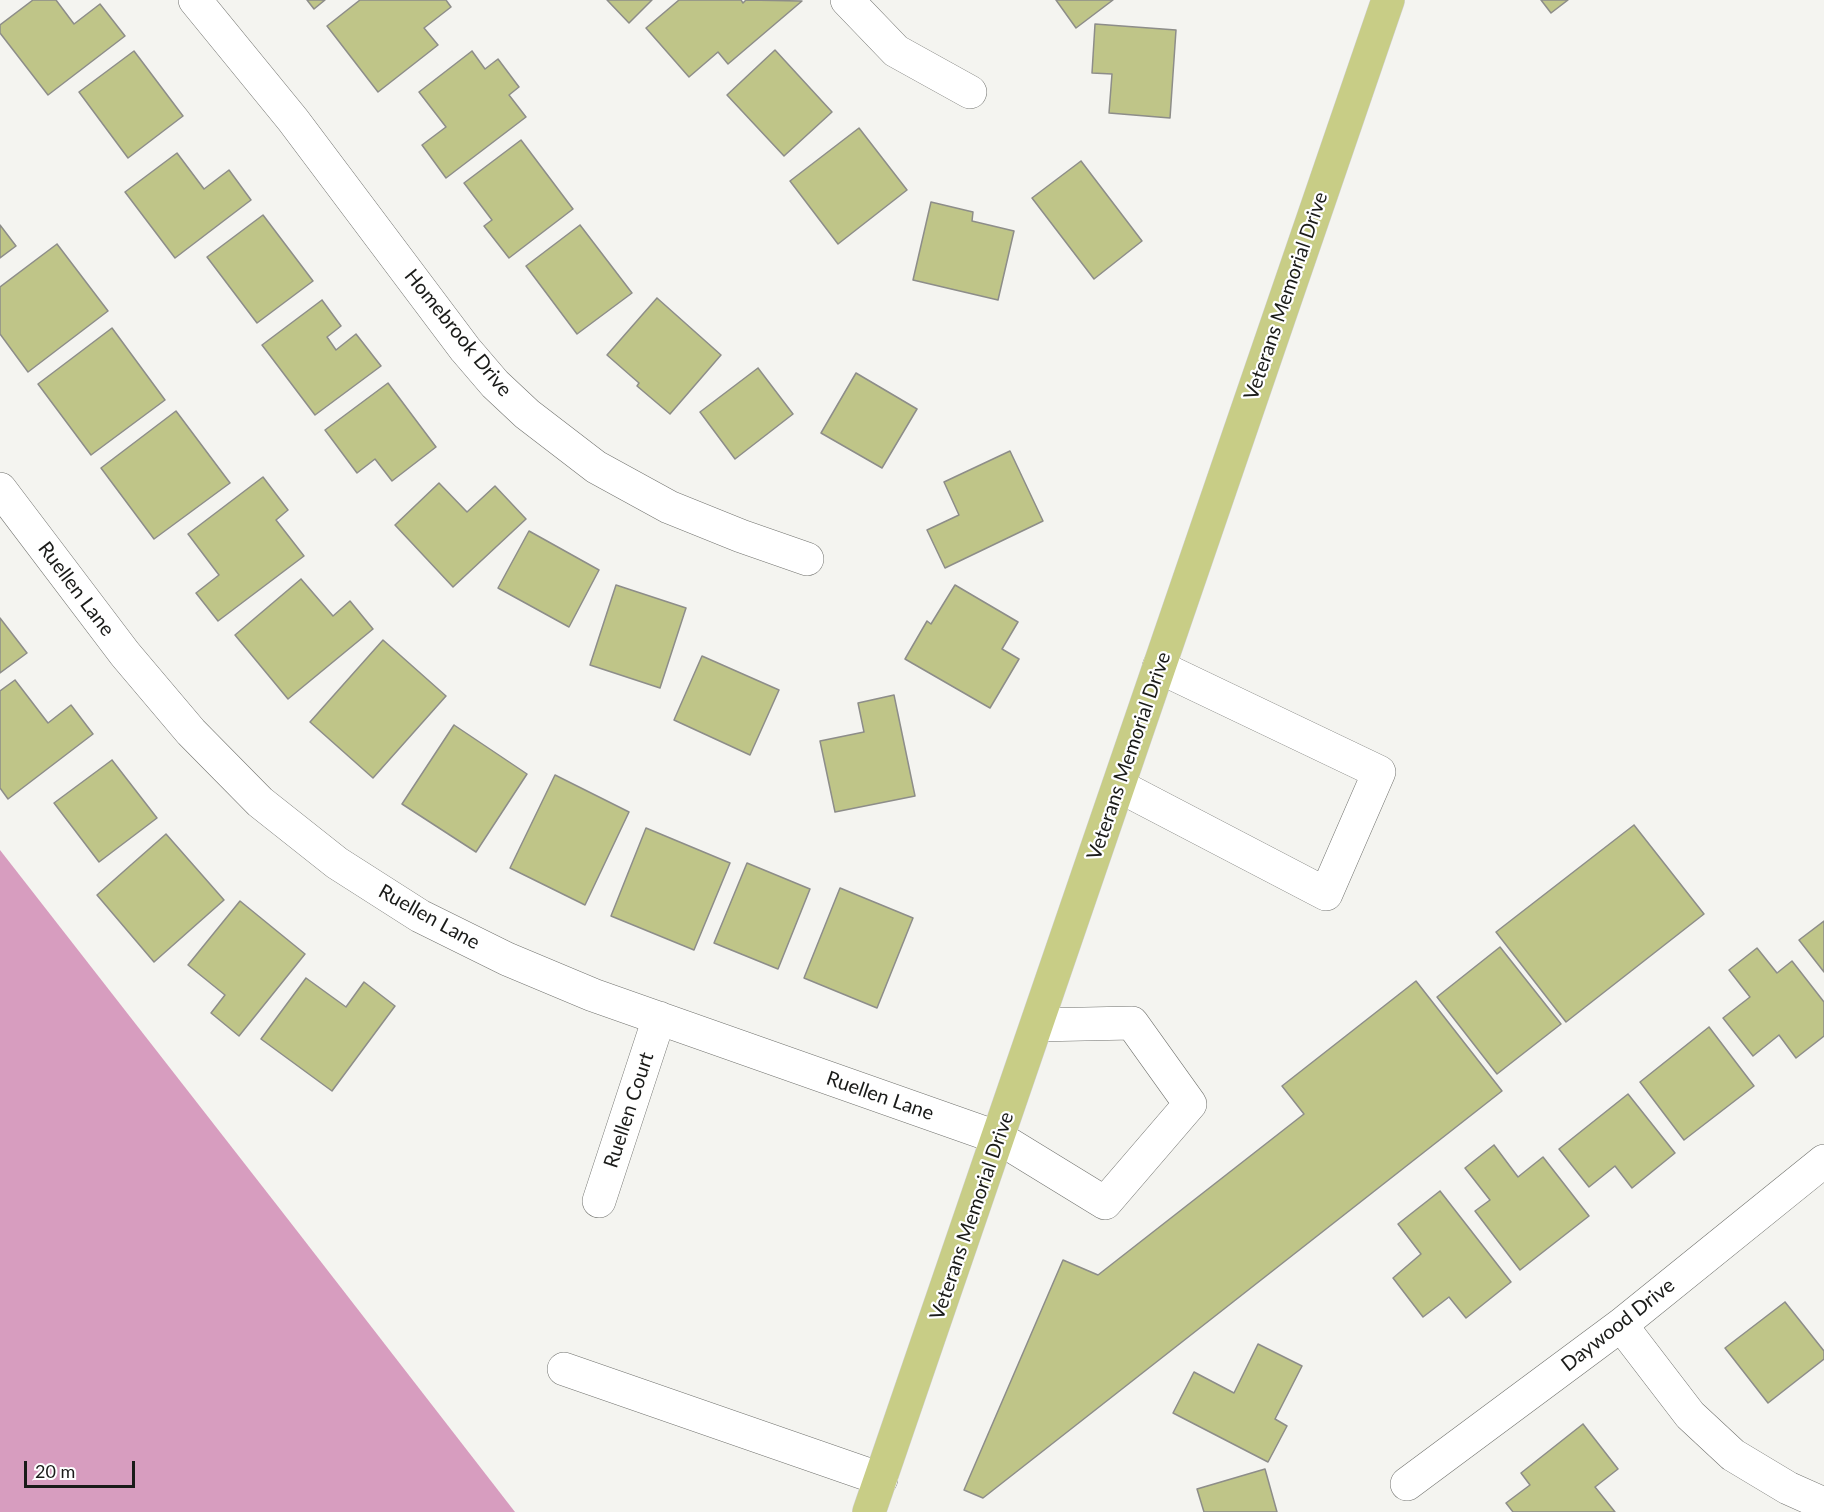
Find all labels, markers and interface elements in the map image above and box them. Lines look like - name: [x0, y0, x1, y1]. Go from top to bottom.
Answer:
- street label: Veterans Memorial Drive: [1239, 189, 1333, 403]
- street label: Homebrook Drive: [399, 264, 517, 402]
- street label: Ruellen Lane: [33, 537, 119, 641]
- street label: Veterans Memorial Drive: [1082, 649, 1176, 863]
- street label: Ruellen Lane: [374, 879, 484, 955]
- street label: Ruellen Court: [599, 1049, 659, 1171]
- street label: Ruellen Lane: [823, 1066, 937, 1126]
- street label: Veterans Memorial Drive: [925, 1109, 1019, 1323]
- street label: Daywood Drive: [1557, 1273, 1679, 1377]
- scale bar: [27, 1449, 138, 1487]
- text: 20 m: [35, 1460, 75, 1482]

